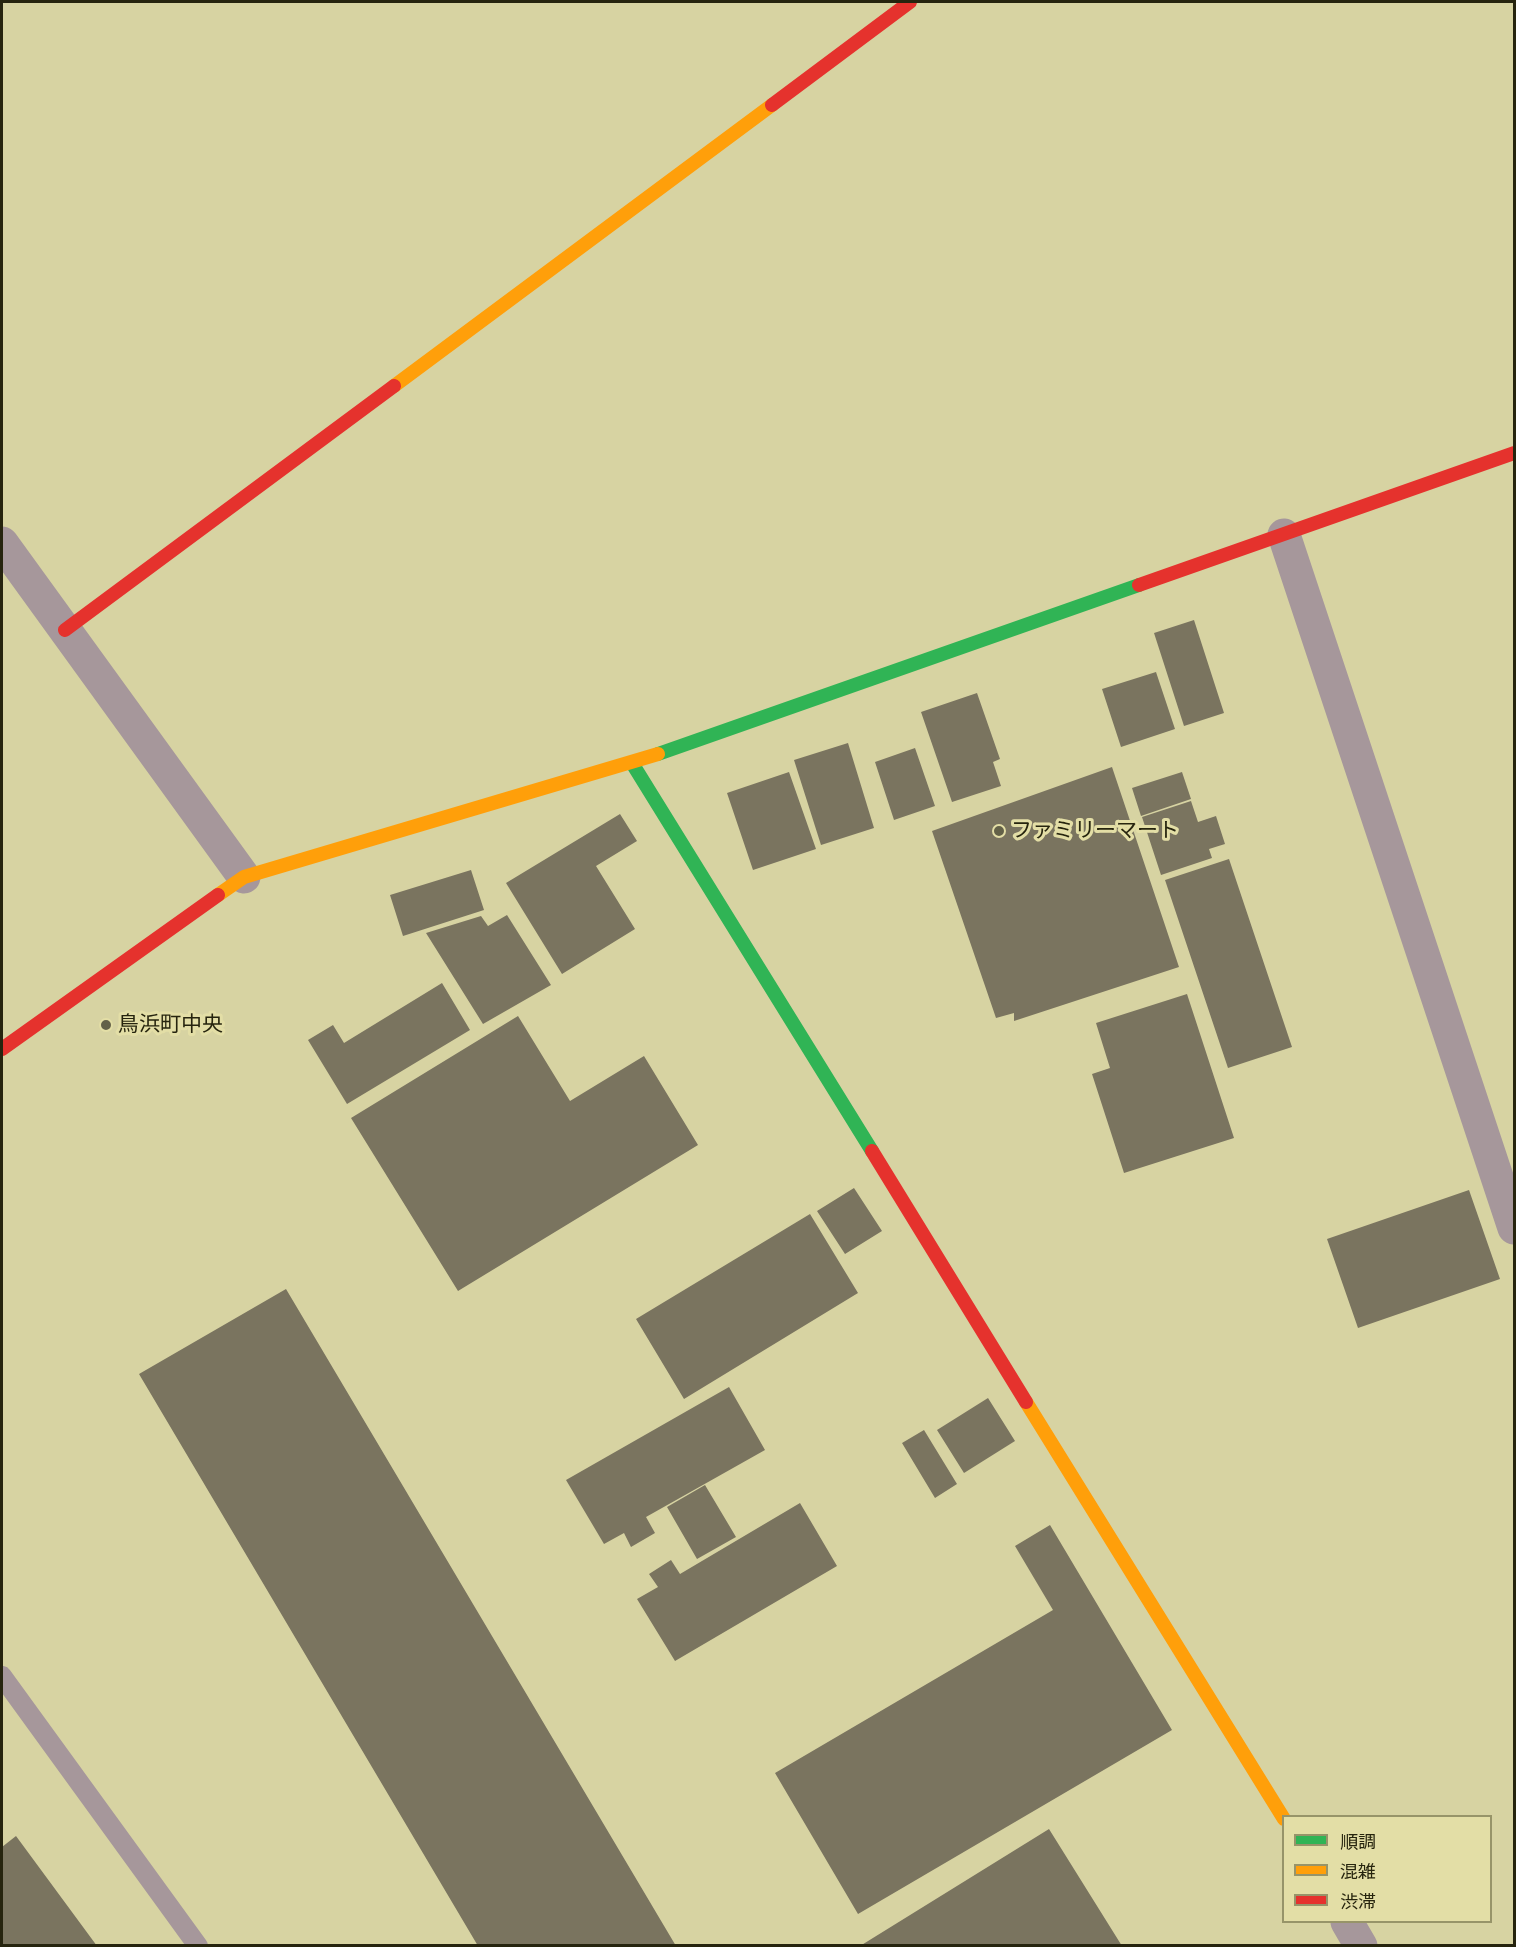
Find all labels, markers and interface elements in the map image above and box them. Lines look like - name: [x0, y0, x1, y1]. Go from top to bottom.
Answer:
- place label: ファミリーマート: [1011, 818, 1179, 844]
- marker: ファミリーマート: [992, 824, 1006, 838]
- place label: 鳥浜町中央: [118, 1012, 223, 1038]
- marker: 鳥浜町中央: [99, 1018, 113, 1032]
- legend: [1282, 1815, 1492, 1923]
- text: 順調: [1340, 1831, 1376, 1853]
- text: 混雑: [1340, 1861, 1376, 1883]
- text: 渋滞: [1340, 1891, 1376, 1913]

